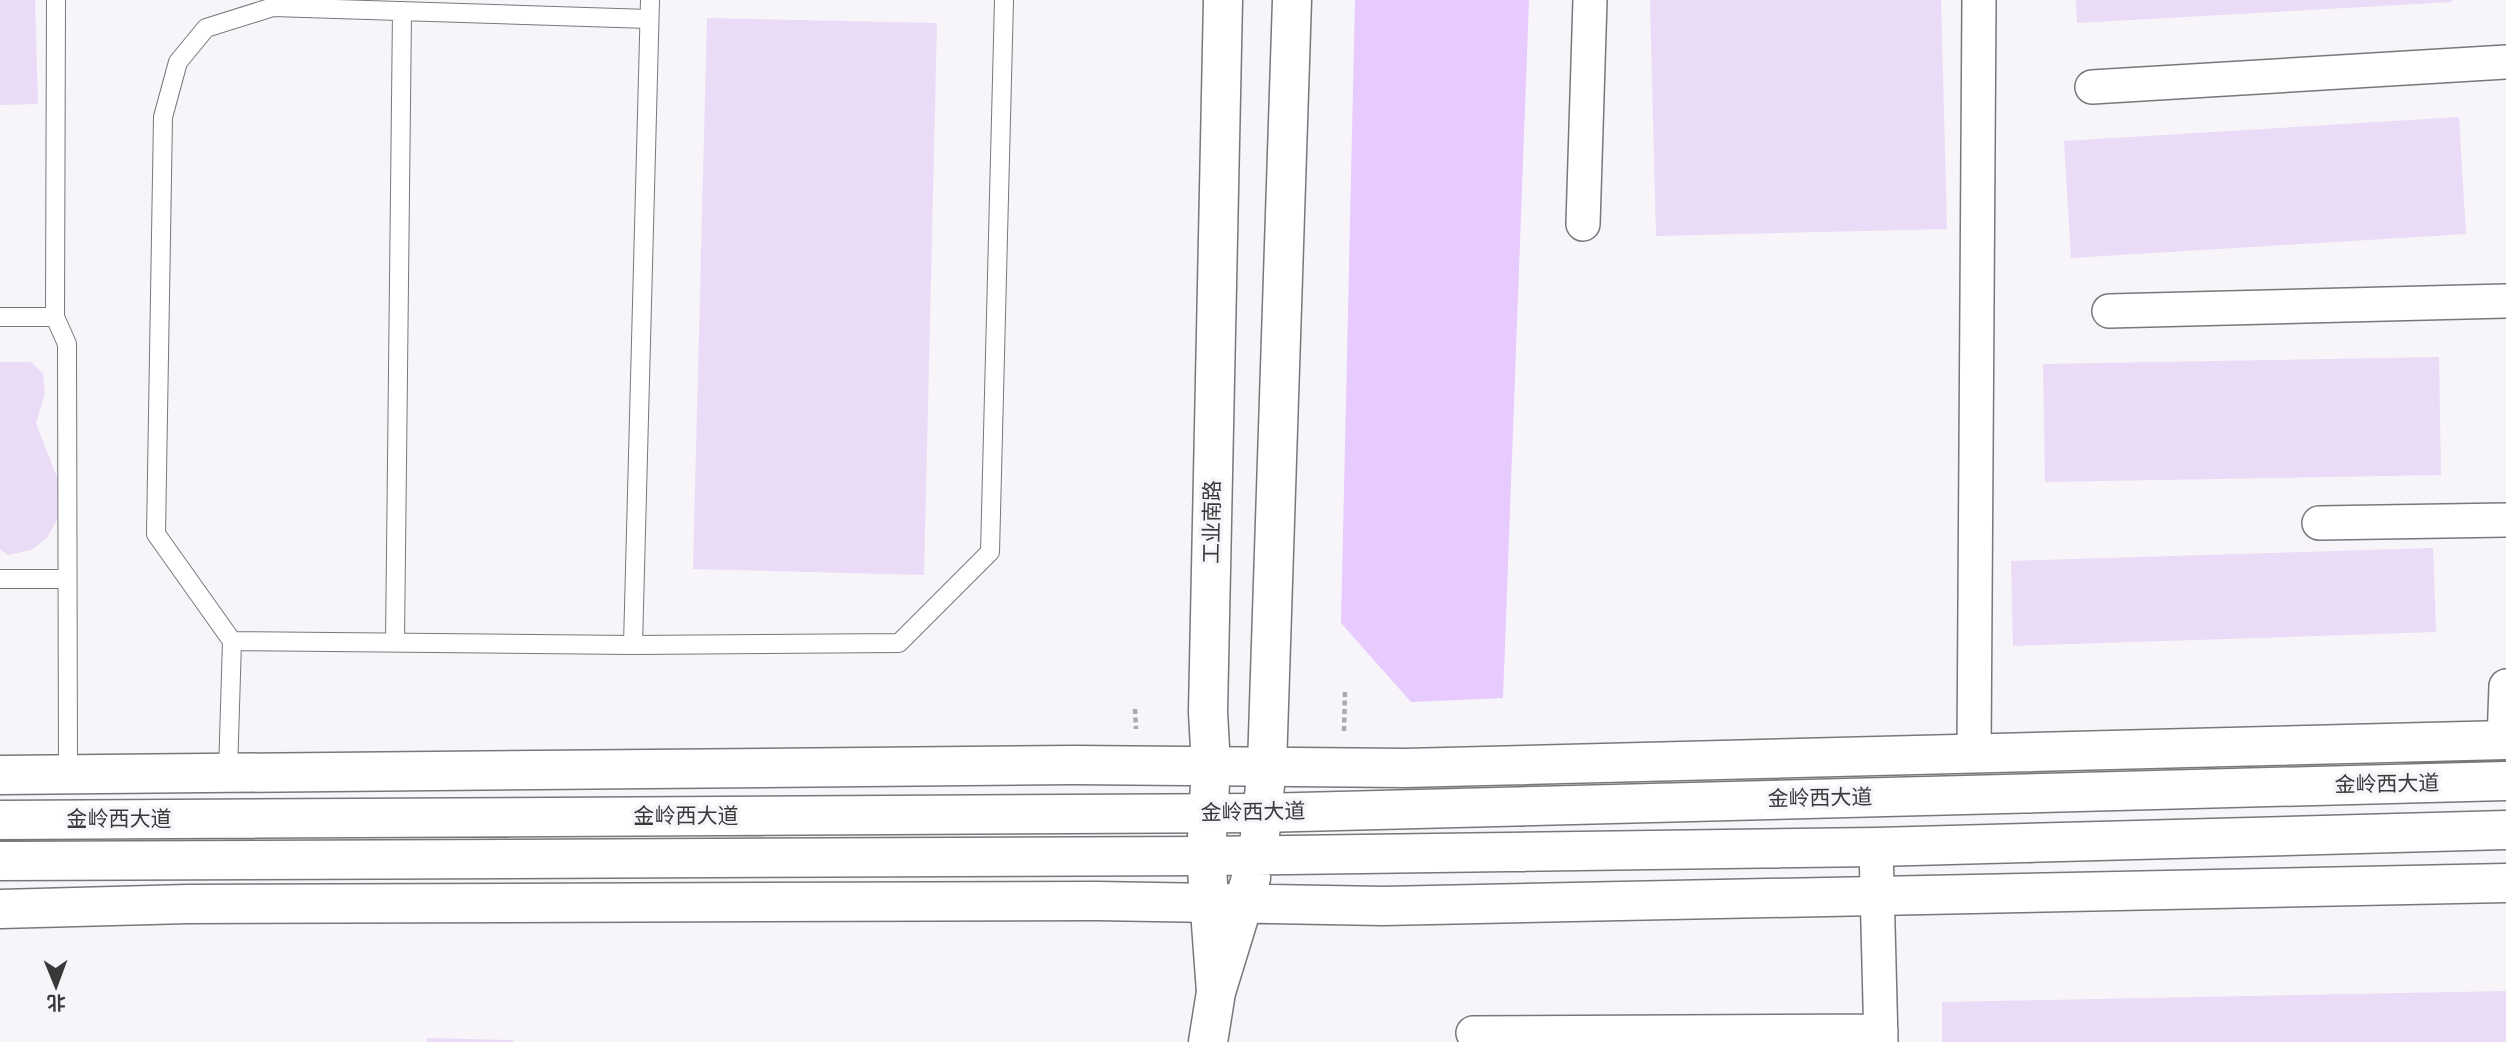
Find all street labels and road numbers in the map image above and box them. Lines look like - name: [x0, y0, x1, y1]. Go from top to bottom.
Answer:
- street label: 工业南路: [1196, 480, 1227, 564]
- street label: 金岭西大道: [2334, 768, 2440, 799]
- street label: 金岭西大道: [1767, 782, 1873, 813]
- street label: 金岭西大道: [1200, 796, 1306, 827]
- street label: 金岭西大道: [634, 801, 739, 830]
- street label: 金岭西大道: [67, 804, 172, 833]

